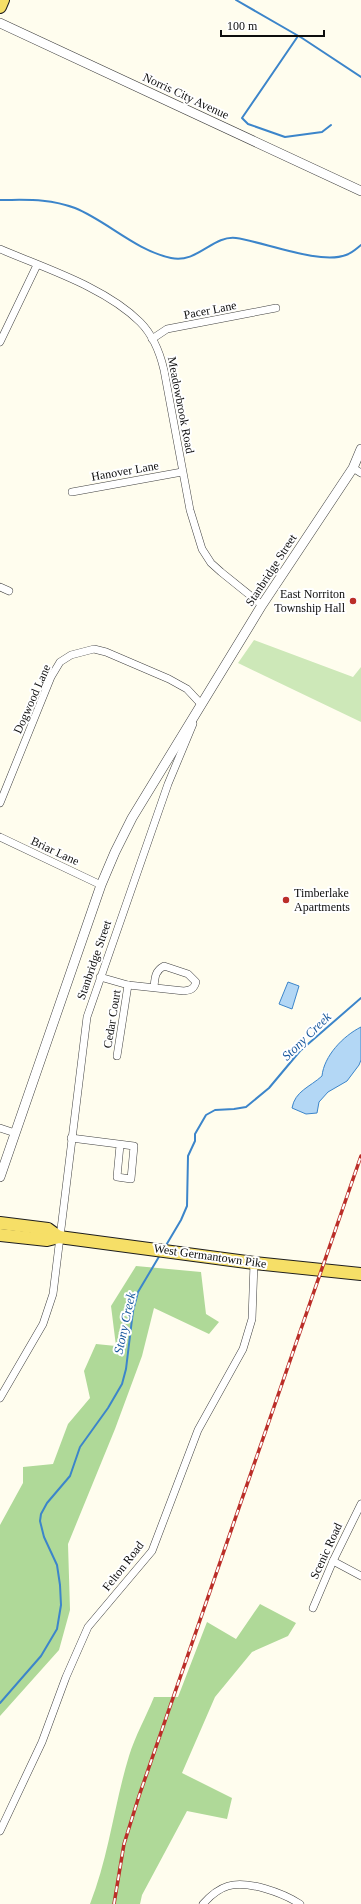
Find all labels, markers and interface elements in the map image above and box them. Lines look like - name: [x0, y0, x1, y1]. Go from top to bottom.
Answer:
- scale bar: [221, 12, 324, 38]
- text: 100 m: [227, 19, 258, 33]
- street label: Norris City Avenue: [141, 70, 231, 122]
- street label: Pacer Lane: [182, 298, 238, 322]
- street label: Meadowbrook Road: [165, 355, 197, 455]
- street label: Hanover Lane: [90, 458, 160, 484]
- street label: Stanbridge Street: [243, 531, 300, 609]
- place label: East Norriton Township Hall: [274, 587, 346, 615]
- marker: East Norriton Township Hall: [348, 596, 358, 606]
- street label: Dogwood Lane: [10, 662, 54, 736]
- street label: Briar Lane: [29, 834, 81, 868]
- place label: Timberlake Apartments: [294, 886, 350, 914]
- marker: Timberlake Apartments: [281, 895, 291, 905]
- street label: Stanbridge Street: [74, 918, 114, 1002]
- street label: Cedar Court: [100, 988, 124, 1049]
- water label: Stony Creek: [279, 1009, 334, 1064]
- street label: West Germantown Pike: [153, 1241, 267, 1271]
- water label: Stony Creek: [111, 1291, 138, 1355]
- street label: Scenic Road: [307, 1521, 345, 1581]
- street label: Felton Road: [99, 1538, 147, 1594]

